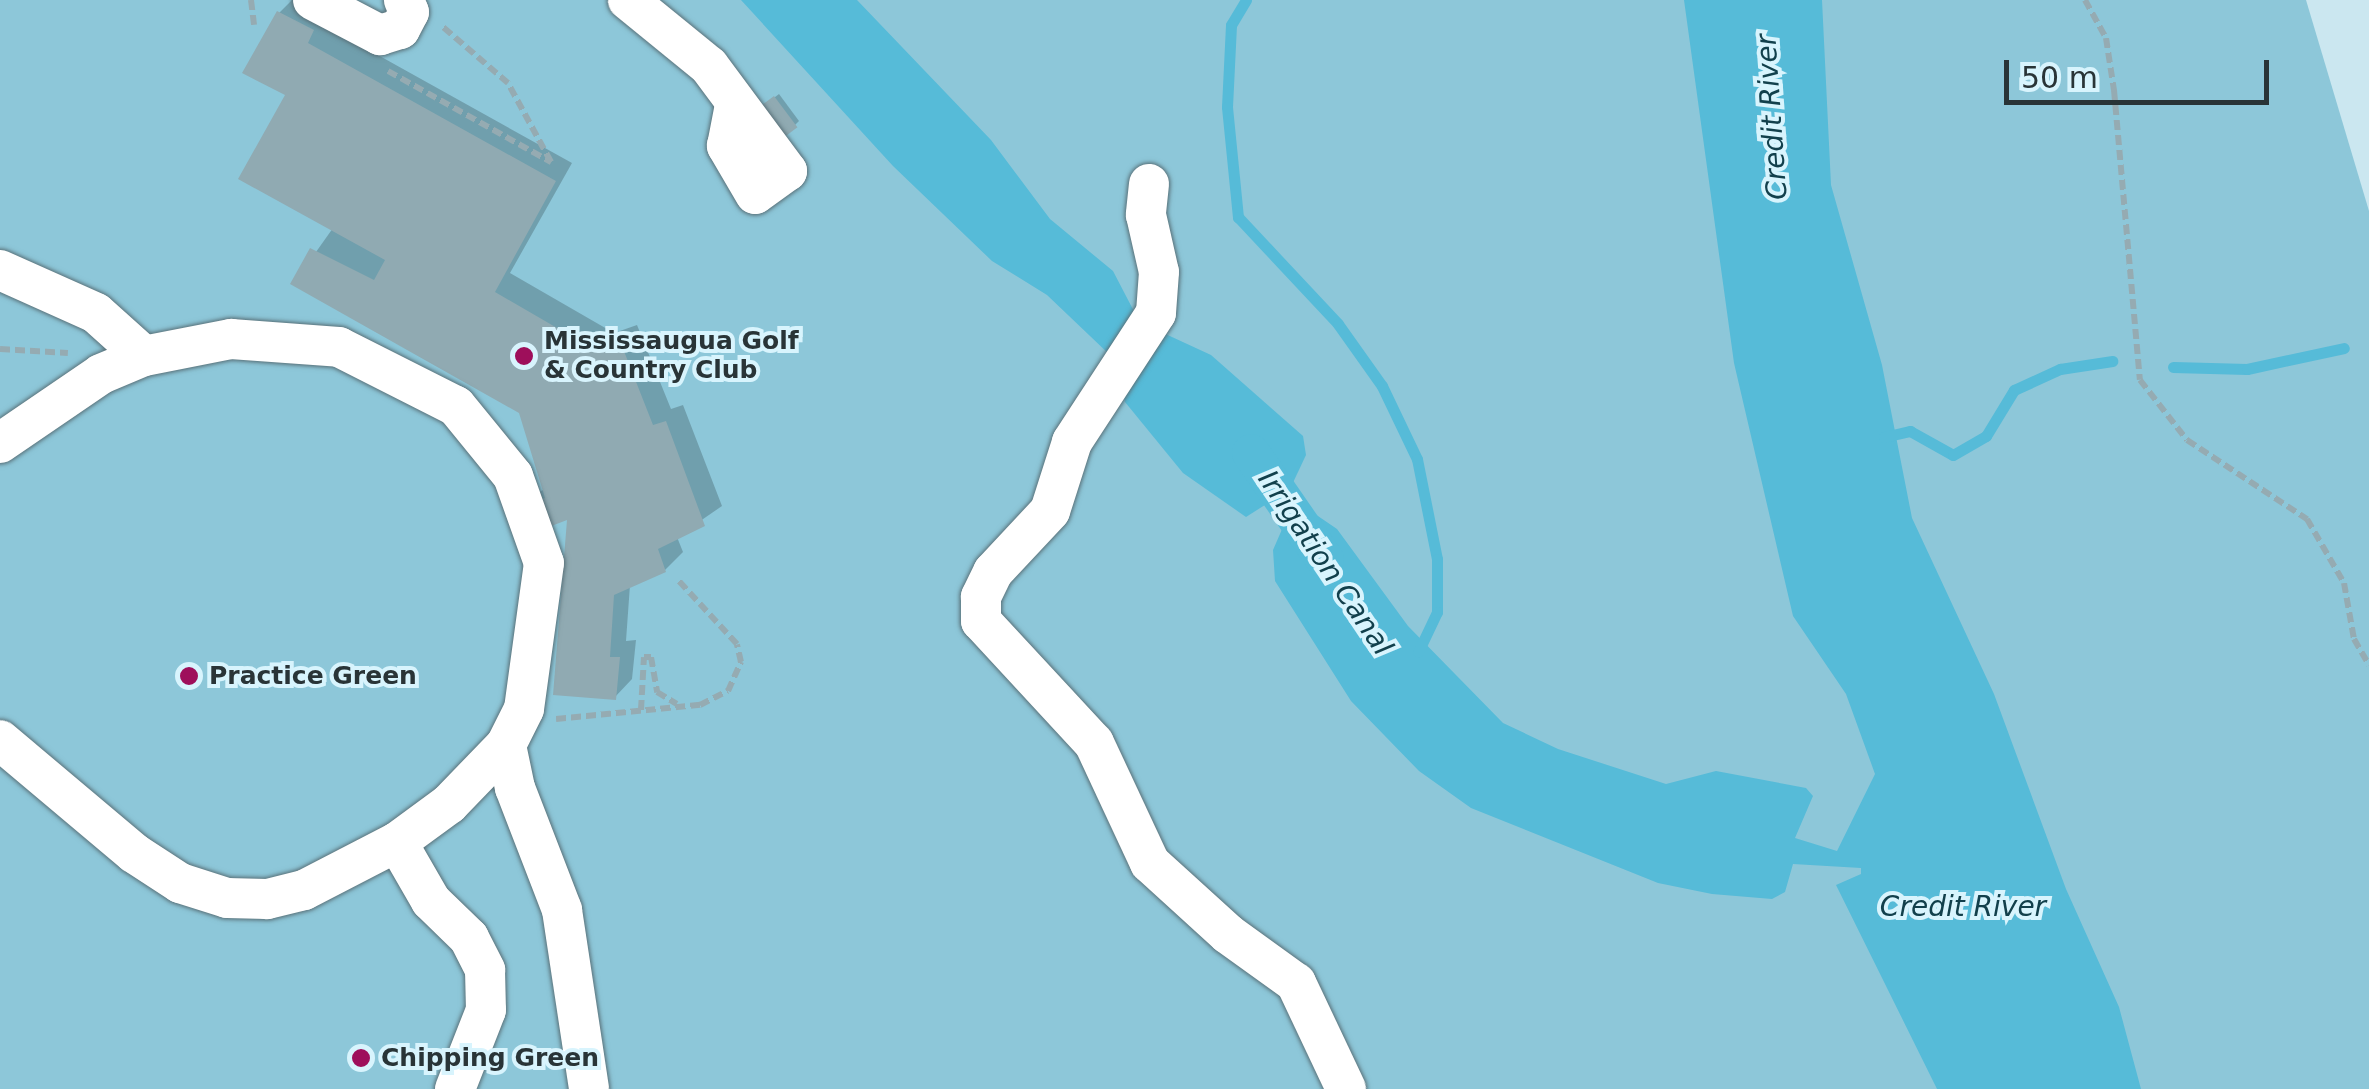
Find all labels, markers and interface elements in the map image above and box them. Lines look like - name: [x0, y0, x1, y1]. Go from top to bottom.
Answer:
- water label: Credit River: [1749, 33, 1795, 201]
- scale bar: [2009, 40, 2274, 102]
- text: 50 m: [2021, 60, 2098, 95]
- place label: Mississaugua Golf & Country Club: [544, 327, 799, 386]
- marker: Mississaugua Golf & Country Club: [513, 345, 535, 367]
- water label: Irrigation Canal: [1251, 464, 1399, 662]
- place label: Practice Green: [209, 661, 417, 691]
- marker: Practice Green: [178, 665, 200, 687]
- water label: Credit River: [1880, 890, 2046, 924]
- place label: Chipping Green: [381, 1043, 599, 1073]
- marker: Chipping Green: [350, 1047, 372, 1069]

